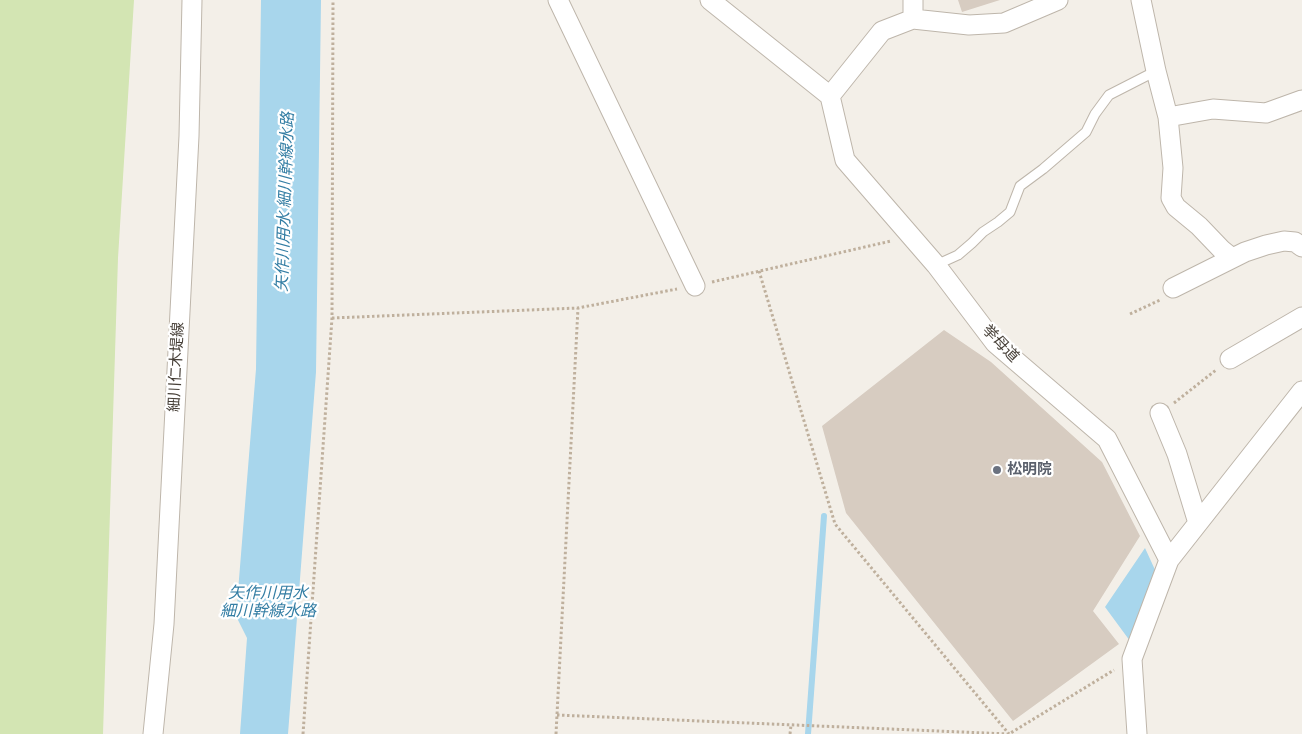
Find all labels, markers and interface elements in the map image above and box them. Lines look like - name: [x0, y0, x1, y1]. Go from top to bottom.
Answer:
- water label: 矢作川用水 細川幹線水路: [273, 112, 299, 292]
- street label: 細川仁木堤線: [166, 322, 188, 412]
- street label: 挙母道: [978, 322, 1022, 366]
- place label: 松明院: [1007, 461, 1052, 479]
- marker: 松明院: [991, 464, 1003, 476]
- water label: 矢作川用水 細川幹線水路: [220, 584, 316, 622]

